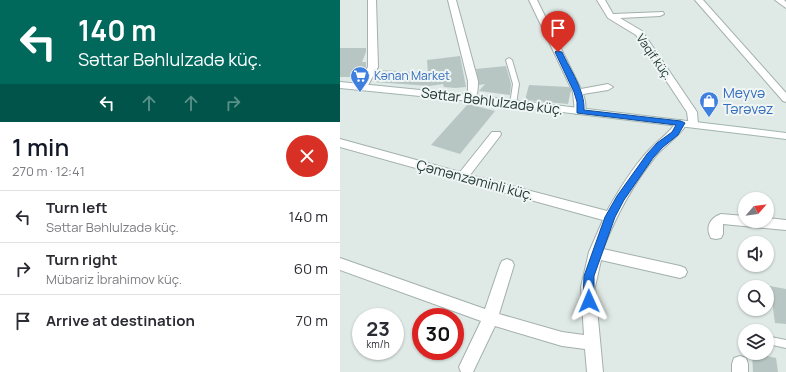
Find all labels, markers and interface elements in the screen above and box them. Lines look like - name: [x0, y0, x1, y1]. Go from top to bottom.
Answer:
- text: 140 m: [78, 11, 157, 49]
- pin: [541, 11, 575, 52]
- icon: left: [12, 16, 64, 68]
- icon: arrive: [547, 17, 569, 39]
- street label: Vaqif küç.: [632, 30, 676, 83]
- text: Səttar Bəhlulzadə küç.: [78, 47, 262, 71]
- supermarket icon: Kənan Market: [349, 65, 371, 93]
- place label: Kənan Market: [374, 67, 450, 84]
- street label: Səttar Bəhlulzadə küç.: [420, 82, 564, 119]
- place label: Meyvə Tərəvəz: [723, 83, 773, 118]
- shop icon: Meyvə Tərəvəz: [698, 90, 720, 118]
- icon: left: [96, 92, 118, 114]
- icon: ahead: [138, 92, 160, 114]
- icon: ahead: [180, 92, 202, 114]
- icon: right: [222, 92, 244, 114]
- text: 1 min: [12, 130, 69, 163]
- button: close: [286, 135, 328, 177]
- street label: Çəmənzəminli küç.: [414, 155, 536, 204]
- text: 270 m · 12:41: [12, 162, 85, 180]
- north arrow: [738, 192, 774, 228]
- map controls: [738, 192, 774, 360]
- text: Turn left: [46, 197, 108, 218]
- icon: left: [12, 206, 34, 228]
- text: 140 m: [288, 206, 328, 227]
- text: Səttar Bəhlulzadə küç.: [46, 218, 179, 236]
- button: sound: [738, 236, 774, 272]
- text: Turn right: [46, 249, 117, 270]
- icon: right: [12, 258, 34, 280]
- text: 60 m: [294, 258, 328, 279]
- text: Mübariz İbrahimov küç.: [46, 270, 182, 288]
- position arrow: [568, 280, 610, 322]
- button: search: [738, 280, 774, 316]
- speed limit sign: 30: [412, 308, 464, 360]
- icon: arrive: [12, 310, 34, 332]
- text: Arrive at destination: [46, 310, 195, 331]
- text: 70 m: [296, 310, 328, 331]
- text: 23: [366, 315, 390, 342]
- button: layers: [738, 324, 774, 360]
- text: km/h: [366, 337, 390, 351]

